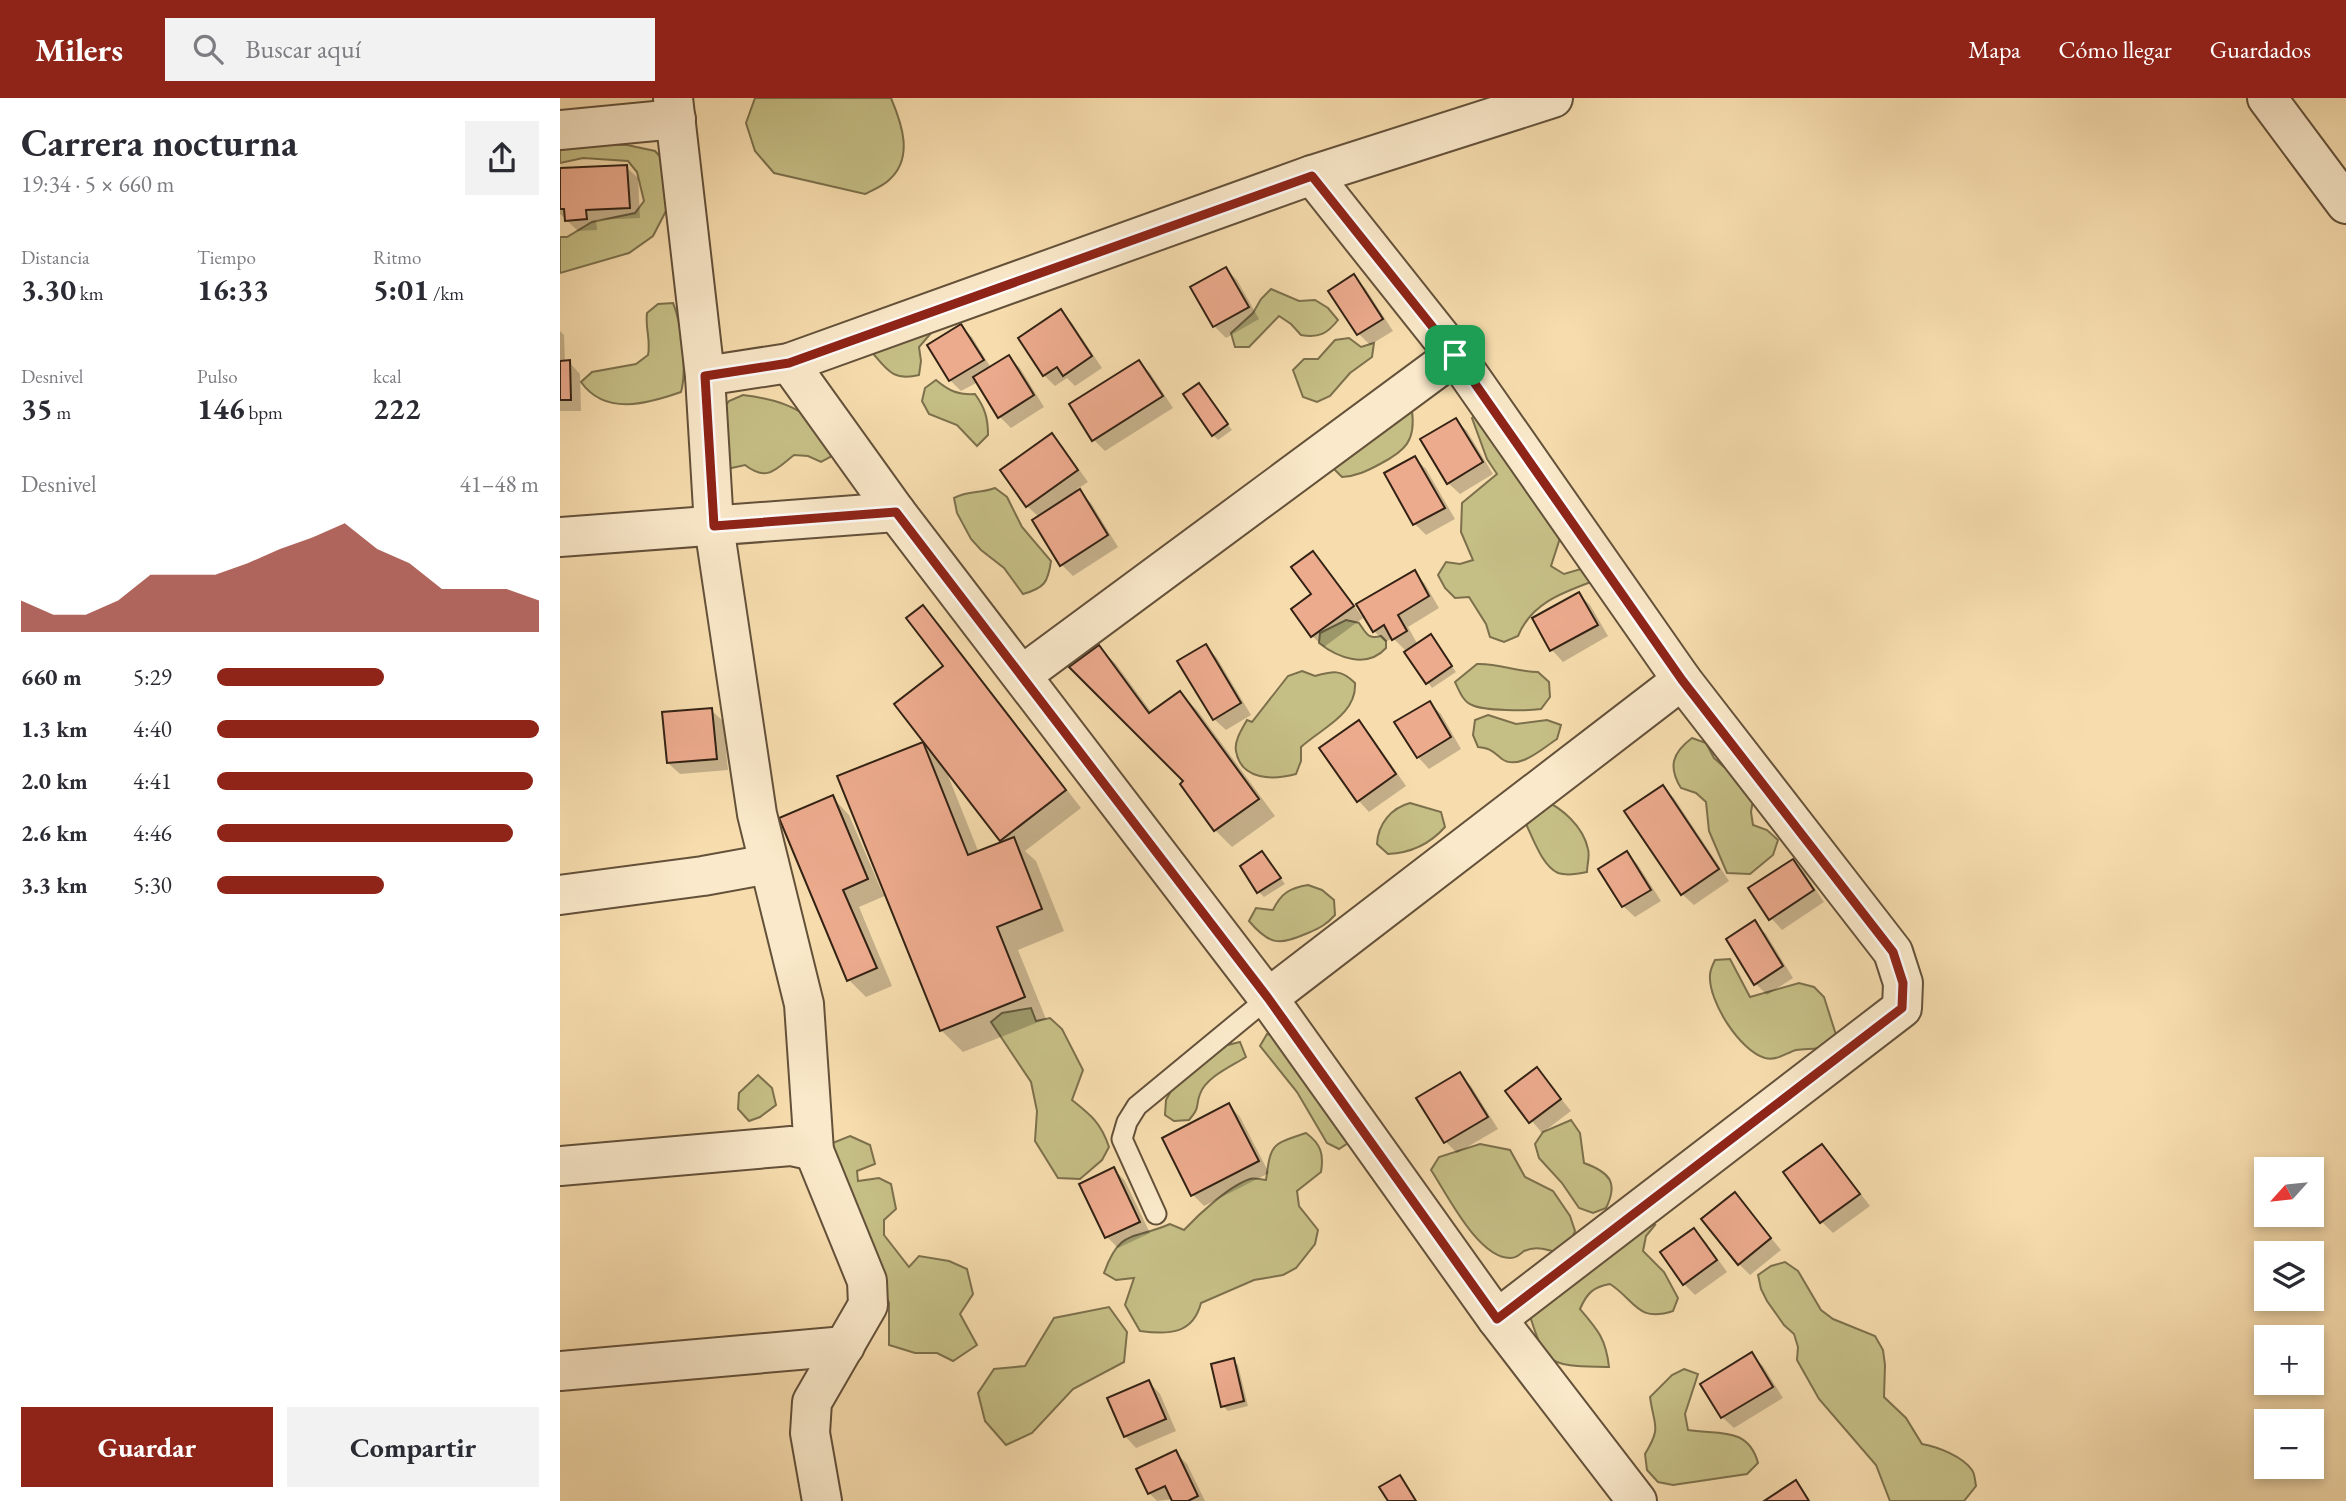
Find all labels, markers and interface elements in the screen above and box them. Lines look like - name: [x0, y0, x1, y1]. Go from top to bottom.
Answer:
- search box: [165, 18, 655, 81]
- text: Milers: [35, 28, 123, 71]
- icon: search: [189, 30, 227, 68]
- text: Buscar aquí: [245, 32, 361, 66]
- text: Mapa: [1968, 34, 2021, 65]
- text: Cómo llegar: [2059, 34, 2172, 65]
- text: Guardados: [2210, 34, 2311, 65]
- text: Carrera nocturna: [21, 118, 298, 167]
- button: share: [465, 121, 539, 195]
- text: 19:34 · 5 × 660 m: [21, 169, 174, 199]
- text: Distancia: [21, 245, 90, 270]
- text: Tiempo: [197, 245, 256, 270]
- text: Ritmo: [373, 245, 421, 270]
- text: 3.30: [21, 270, 76, 309]
- text: 16:33: [197, 270, 269, 309]
- text: 5:01: [373, 270, 429, 309]
- text: km: [76, 281, 104, 306]
- text: /km: [429, 281, 464, 306]
- pin: [1425, 325, 1485, 385]
- icon: arrive: [1436, 336, 1474, 374]
- text: Desnivel: [21, 364, 83, 389]
- text: Pulso: [197, 364, 238, 389]
- text: kcal: [373, 364, 402, 389]
- text: 35: [21, 389, 53, 428]
- text: 146: [197, 389, 245, 428]
- text: 222: [373, 389, 421, 428]
- text: m: [53, 400, 71, 425]
- text: bpm: [245, 400, 283, 425]
- text: Desnivel: [21, 469, 97, 499]
- text: 41–48 m: [460, 469, 539, 499]
- text: 660 m: [21, 662, 82, 692]
- text: 5:29: [133, 662, 172, 692]
- text: 1.3 km: [21, 714, 88, 744]
- text: 4:40: [133, 714, 172, 744]
- text: 2.0 km: [21, 766, 88, 796]
- text: 4:41: [133, 766, 172, 796]
- text: 2.6 km: [21, 818, 88, 848]
- text: 4:46: [133, 818, 172, 848]
- text: 3.3 km: [21, 870, 88, 900]
- text: 5:30: [133, 870, 172, 900]
- north arrow: [2254, 1157, 2324, 1227]
- map controls: [2254, 1157, 2324, 1479]
- button: layers: [2254, 1241, 2324, 1311]
- button: +: [2254, 1325, 2324, 1395]
- button: Guardar: [21, 1407, 273, 1487]
- button: Compartir: [287, 1407, 539, 1487]
- button: −: [2254, 1409, 2324, 1479]

